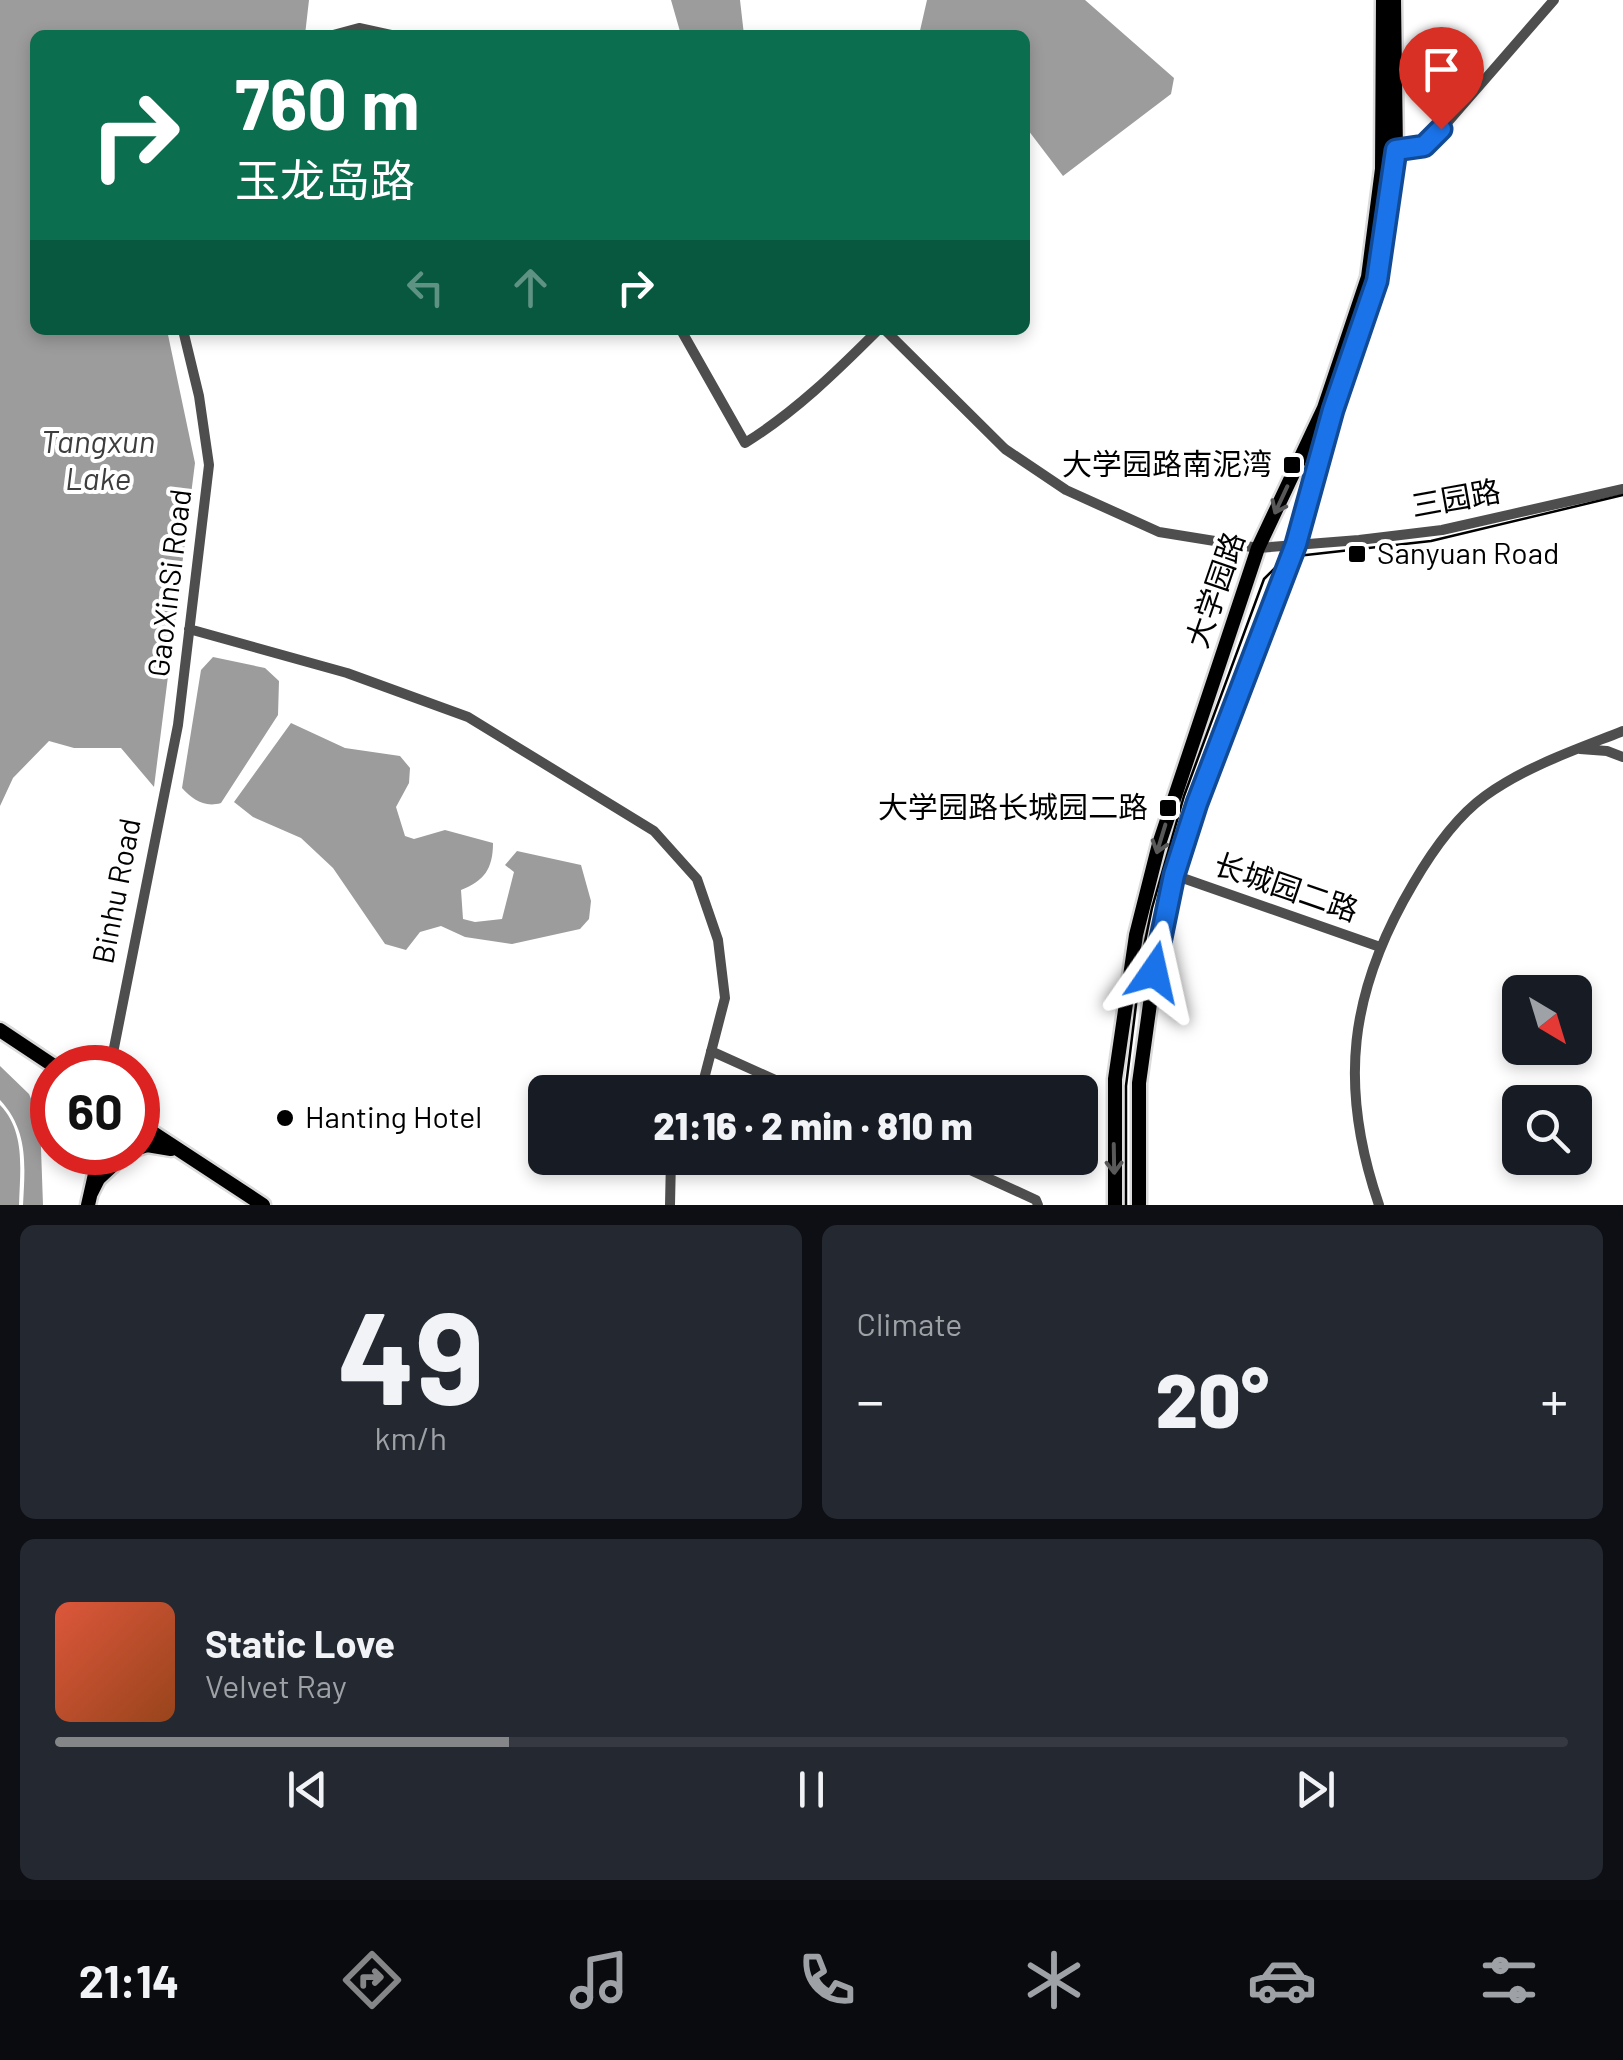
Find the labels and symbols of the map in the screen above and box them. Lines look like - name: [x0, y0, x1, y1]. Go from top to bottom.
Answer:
- pin: [1399, 27, 1484, 130]
- water label: Tangxun Lake: [41, 421, 155, 496]
- place label: 大学园路南泥湾: [1062, 445, 1272, 481]
- marker: 大学园路南泥湾: [1281, 454, 1303, 476]
- street label: 三园路: [1408, 471, 1503, 523]
- one-way arrow: [1270, 484, 1289, 514]
- street label: GaoXinSi Road: [139, 487, 197, 679]
- street label: 大学园路: [1178, 527, 1251, 652]
- place label: Sanyuan Road: [1377, 534, 1559, 570]
- marker: Sanyuan Road: [1346, 543, 1368, 565]
- place label: 大学园路长城园二路: [878, 788, 1148, 824]
- marker: 大学园路长城园二路: [1157, 797, 1179, 819]
- street label: Binhu Road: [83, 815, 147, 966]
- one-way arrow: [1151, 823, 1169, 854]
- street label: 长城园二路: [1210, 845, 1363, 928]
- position arrow: [1102, 920, 1206, 1024]
- north arrow: [1502, 975, 1592, 1065]
- speed limit sign: 60: [30, 1045, 160, 1175]
- place label: Hanting Hotel: [305, 1098, 482, 1134]
- marker: Hanting Hotel: [274, 1107, 296, 1129]
- one-way arrow: [1104, 1142, 1124, 1175]

